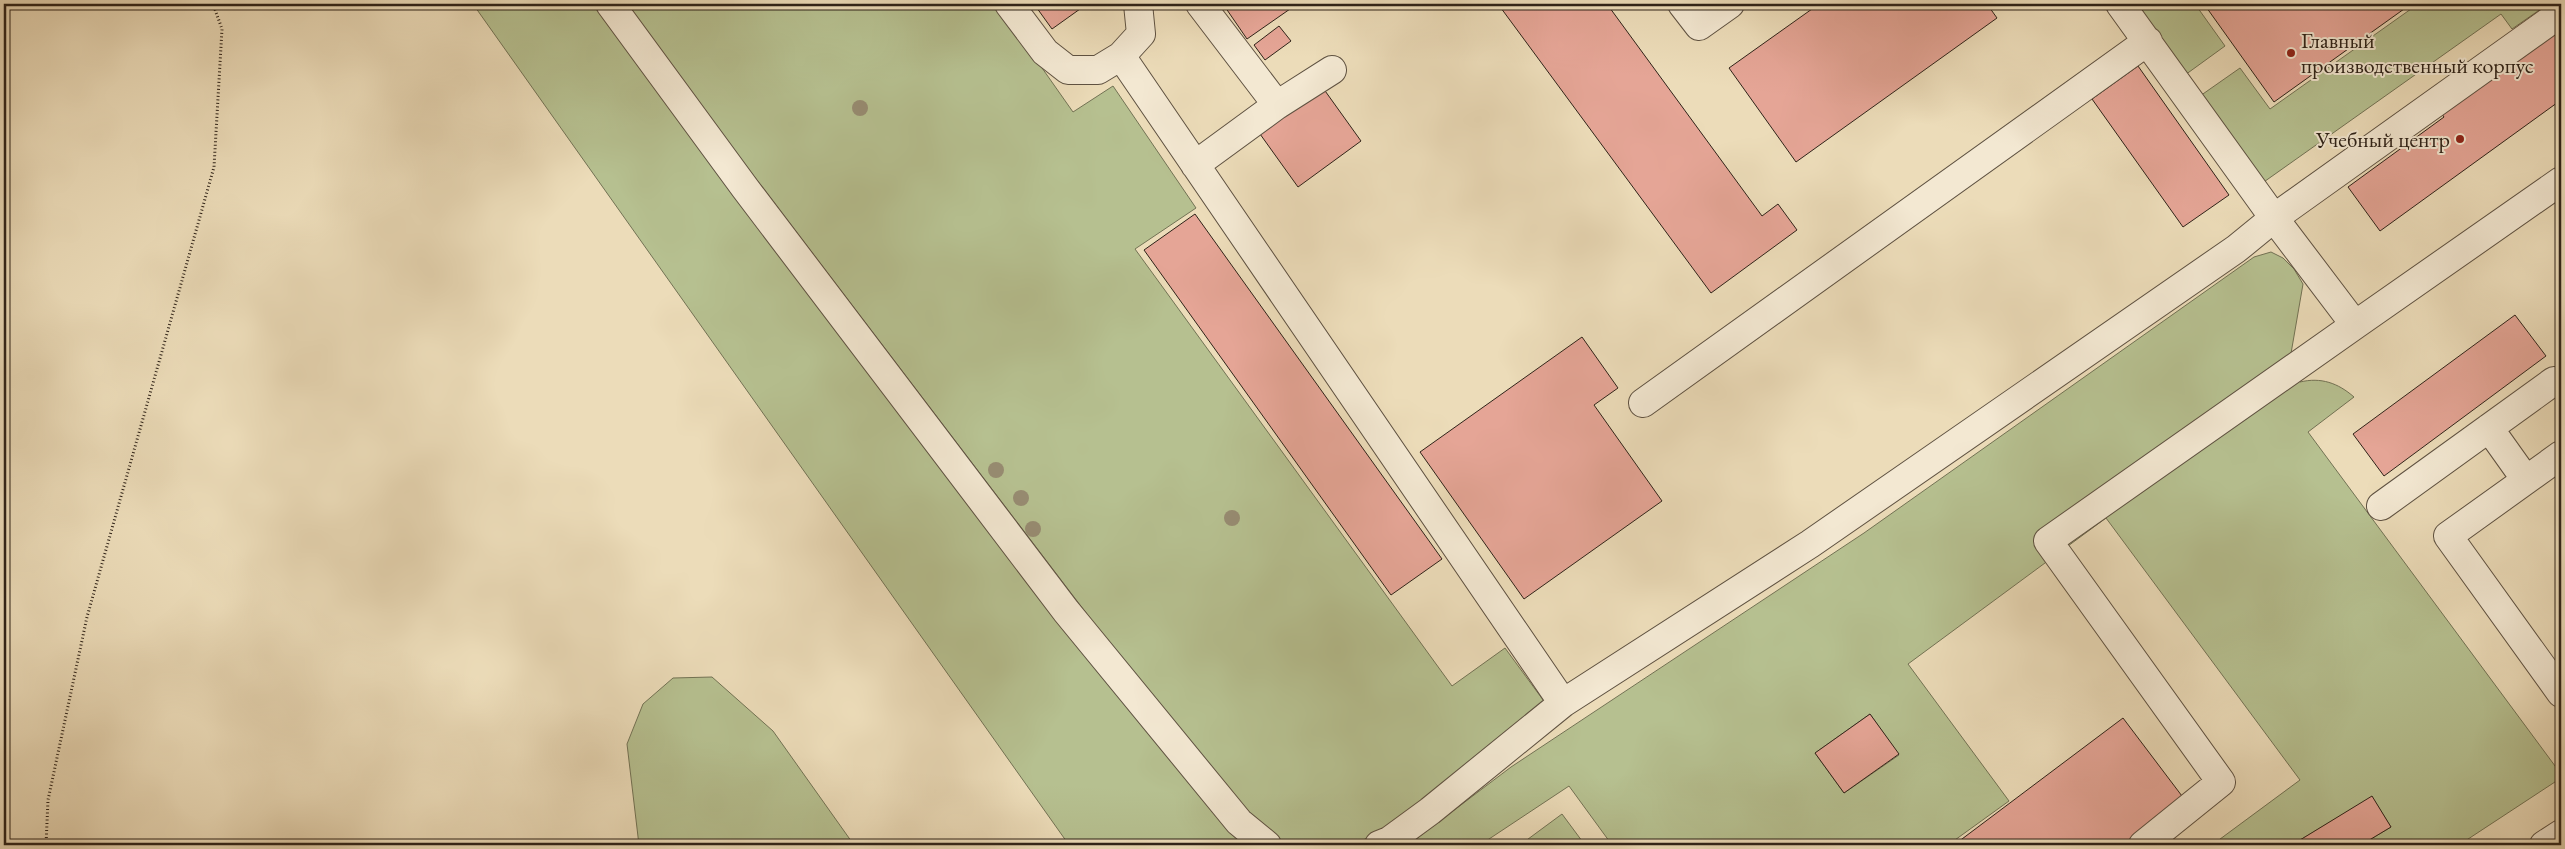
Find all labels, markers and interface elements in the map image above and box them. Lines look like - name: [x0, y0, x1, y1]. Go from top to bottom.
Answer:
- place label: Главный производственный корпус: [2301, 26, 2534, 80]
- marker: Главный производственный корпус: [2285, 47, 2297, 59]
- place label: Учебный центр: [2315, 125, 2450, 154]
- marker: Учебный центр: [2454, 133, 2466, 145]

